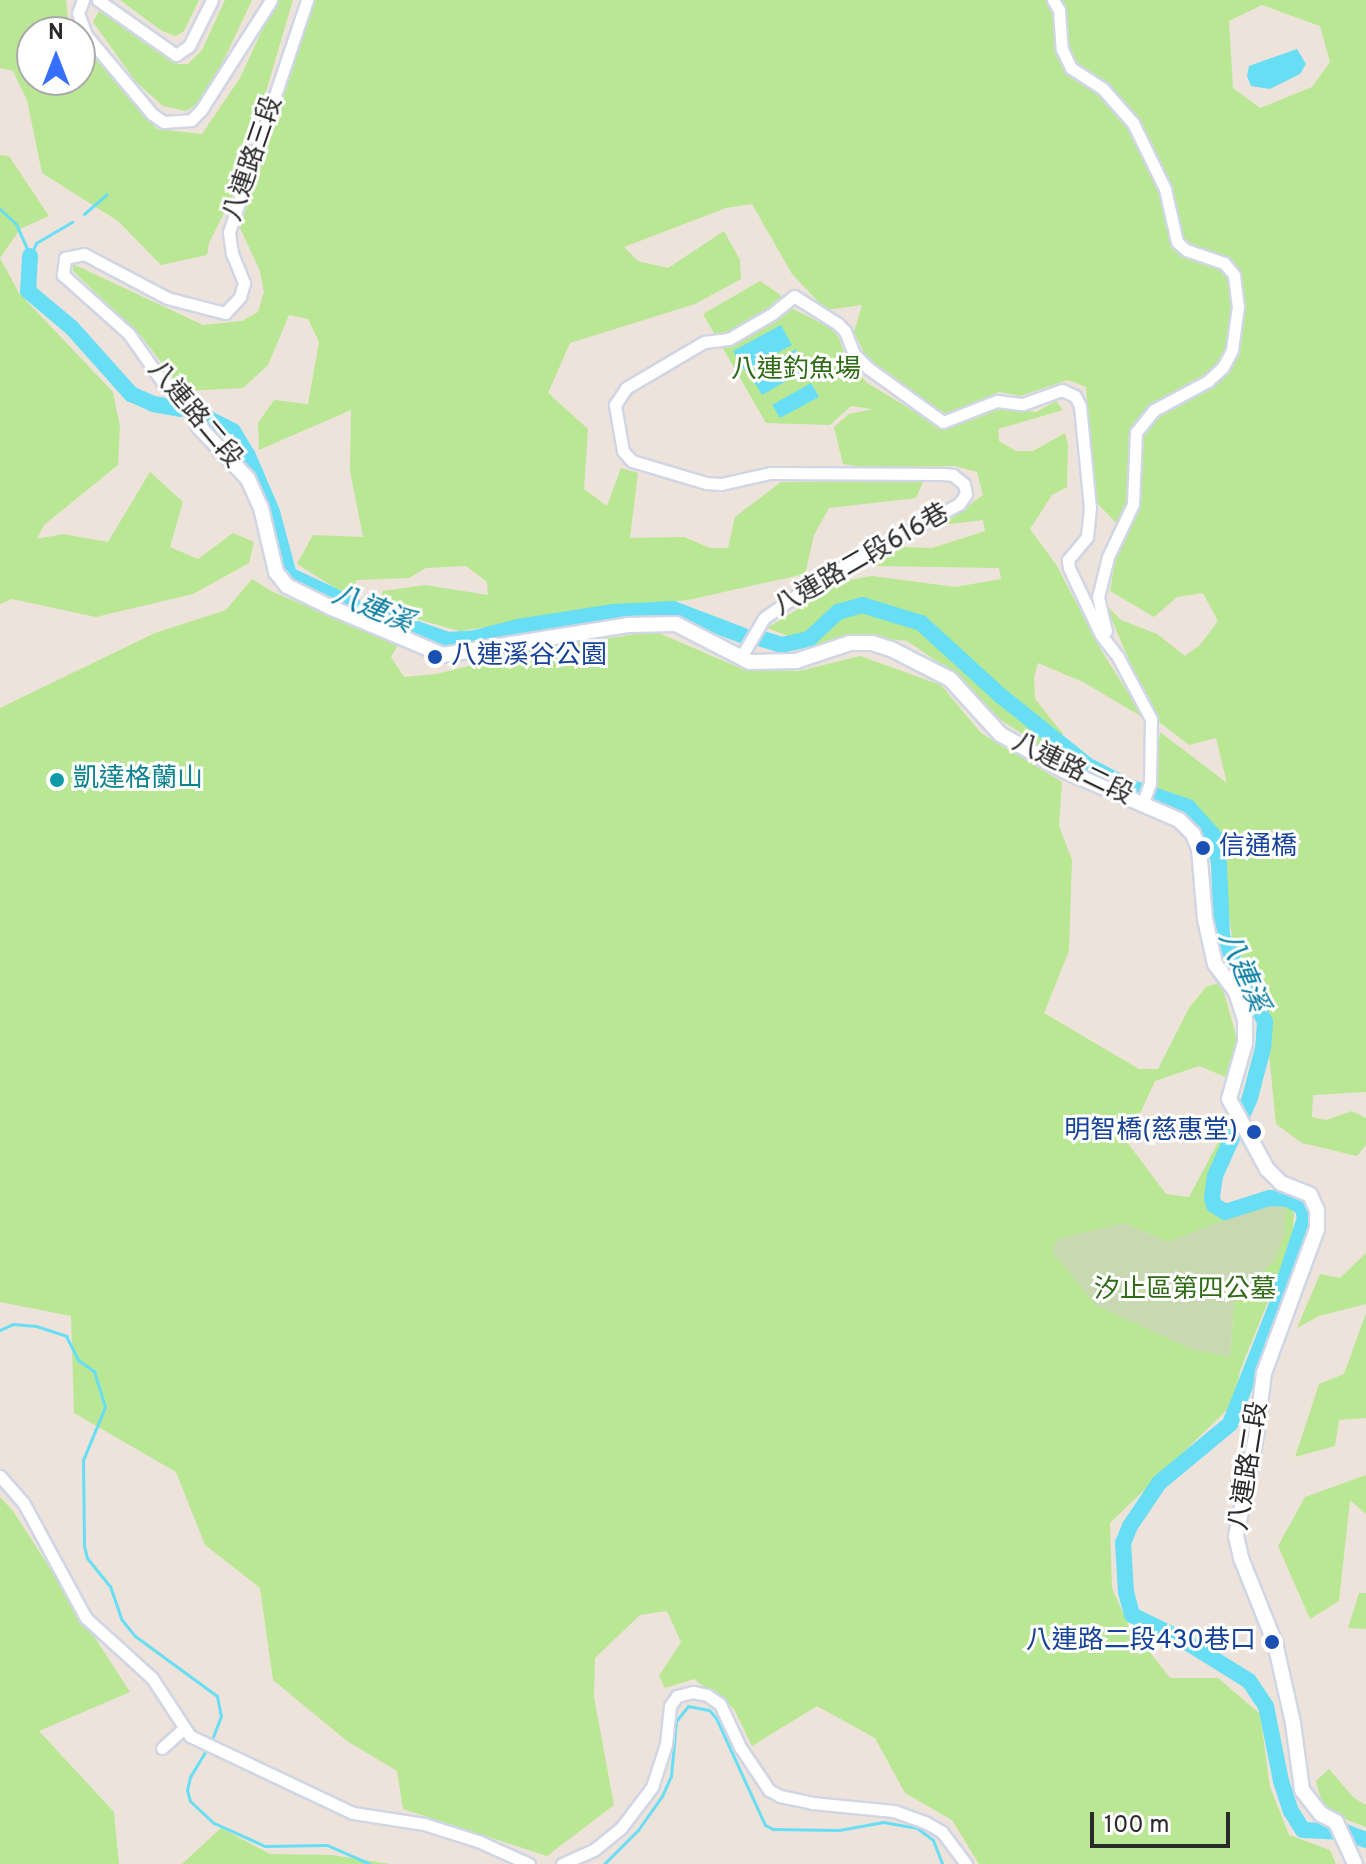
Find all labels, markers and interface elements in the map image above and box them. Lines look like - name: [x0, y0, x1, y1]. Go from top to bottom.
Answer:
- north arrow: [16, 16, 96, 96]
- text: N: [48, 20, 64, 47]
- street label: 八連路三段: [218, 92, 290, 226]
- street label: 八連路二段: [140, 355, 248, 475]
- park label: 八連釣魚場: [731, 355, 861, 387]
- street label: 八連路二段616巷: [769, 498, 955, 624]
- water label: 八連溪: [327, 579, 417, 641]
- place label: 八連溪谷公園: [451, 641, 607, 673]
- marker: 八連溪谷公園: [426, 648, 444, 666]
- street label: 八連路二段: [1007, 727, 1137, 813]
- place label: 凱達格蘭山: [73, 764, 203, 796]
- marker: 凱達格蘭山: [48, 771, 66, 789]
- place label: 信通橋: [1219, 832, 1297, 864]
- marker: 信通橋: [1194, 839, 1212, 857]
- water label: 八連溪: [1210, 927, 1274, 1017]
- place label: 明智橋(慈惠堂): [1064, 1116, 1238, 1148]
- marker: 明智橋(慈惠堂): [1245, 1123, 1263, 1141]
- park label: 汐止區第四公墓: [1094, 1275, 1276, 1307]
- street label: 八連路二段: [1224, 1399, 1276, 1533]
- place label: 八連路二段430巷口: [1026, 1626, 1256, 1658]
- marker: 八連路二段430巷口: [1263, 1633, 1281, 1651]
- scale bar: [1094, 1796, 1234, 1846]
- text: 100 m: [1104, 1811, 1170, 1841]

